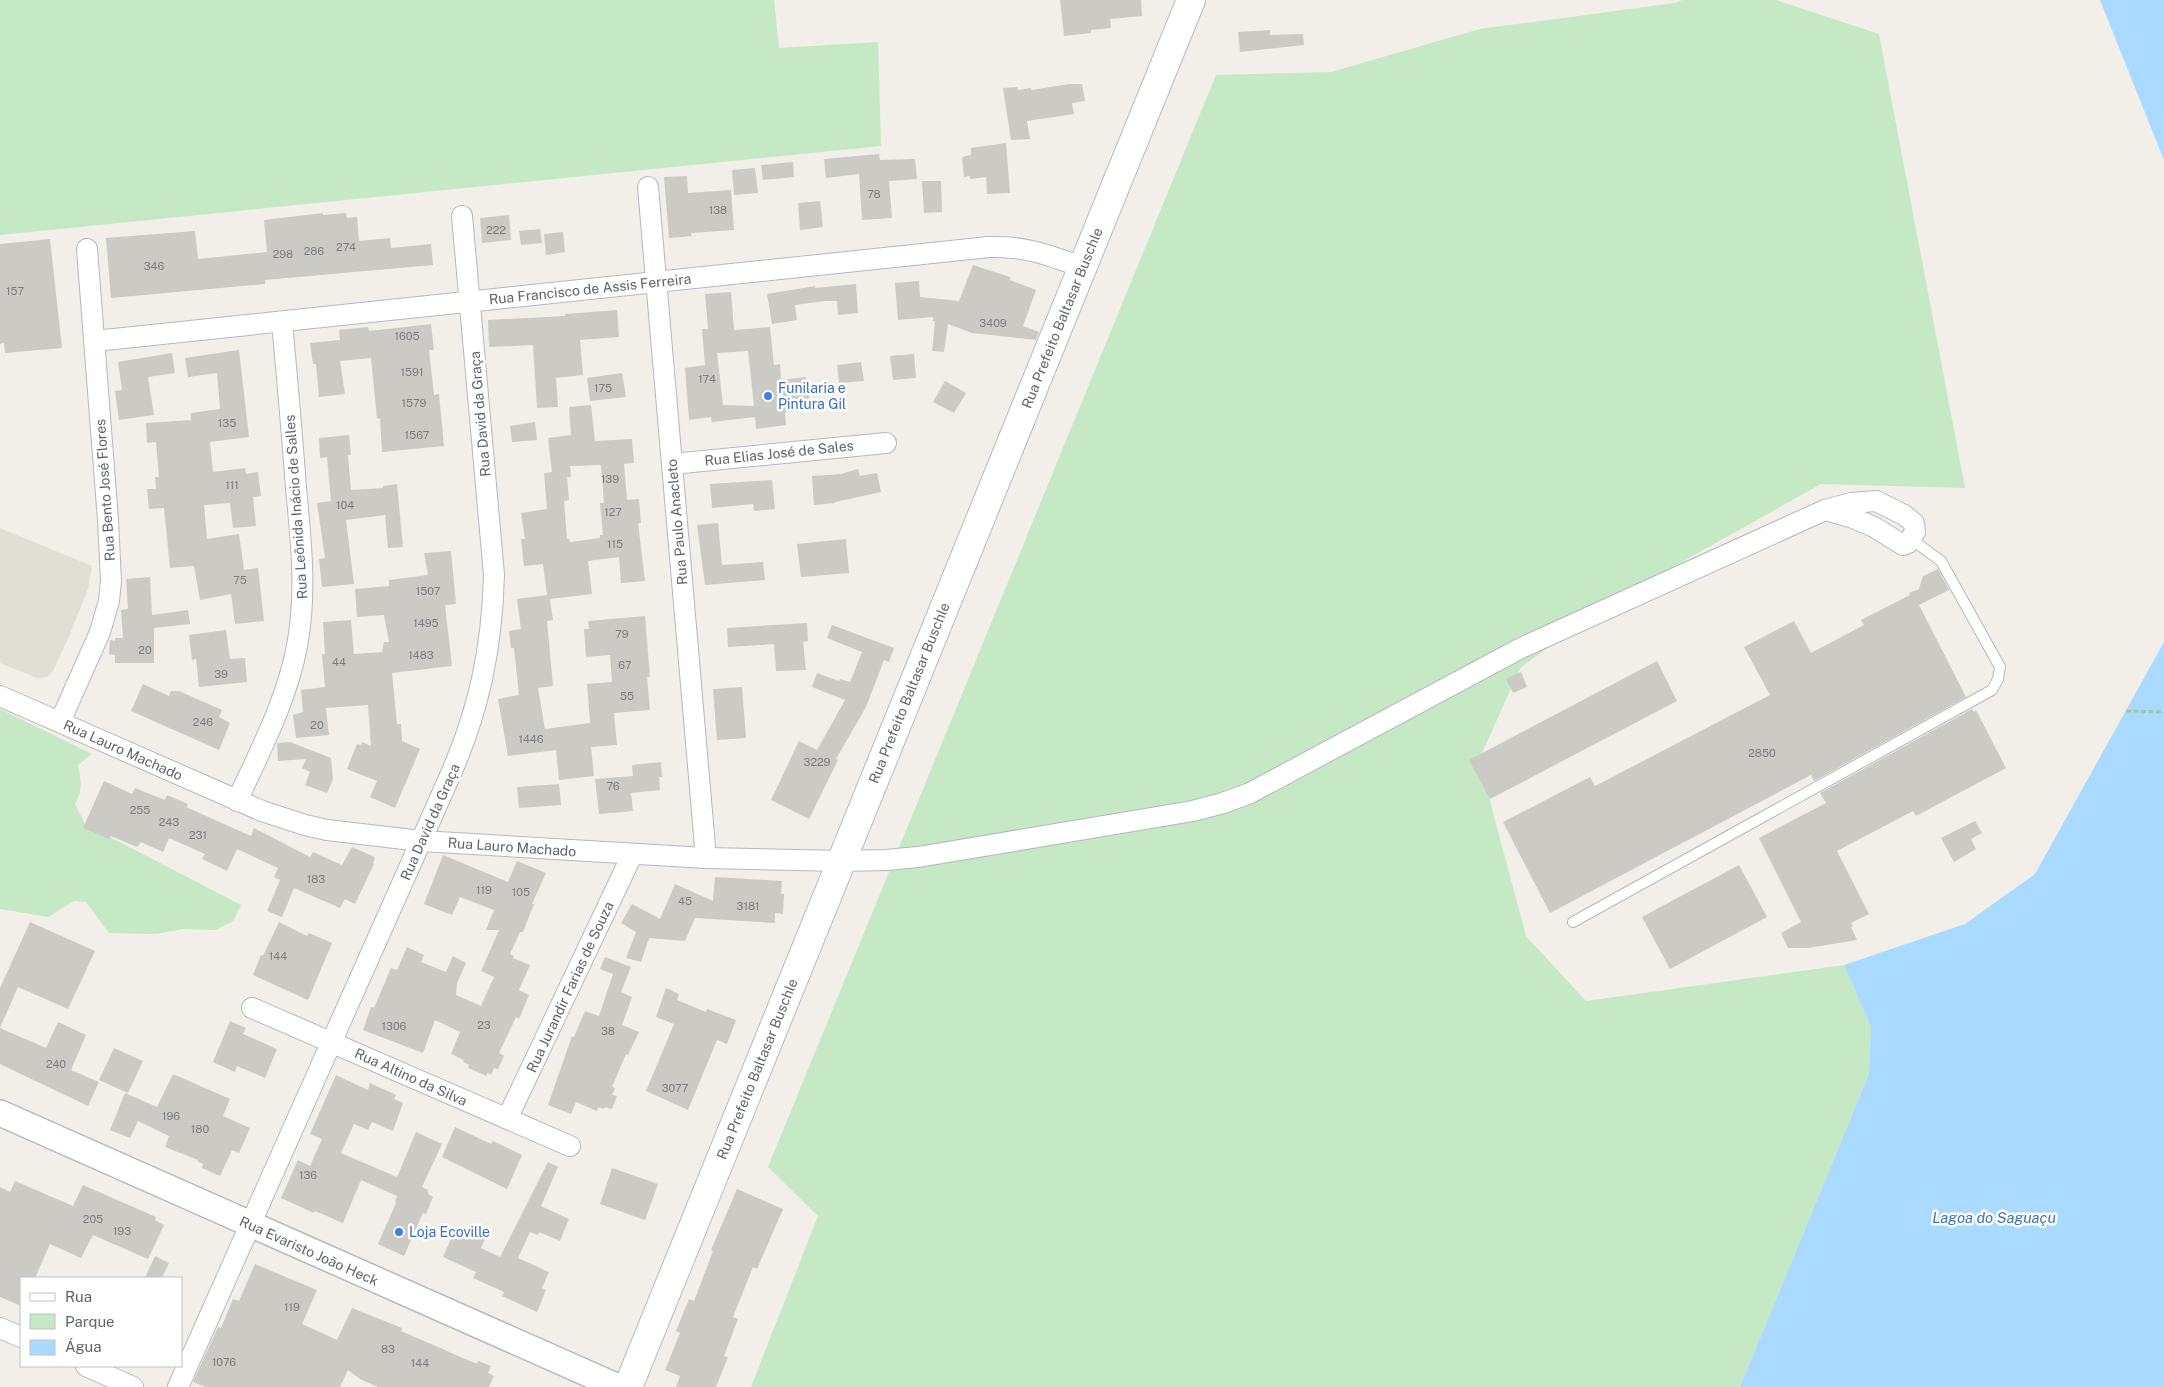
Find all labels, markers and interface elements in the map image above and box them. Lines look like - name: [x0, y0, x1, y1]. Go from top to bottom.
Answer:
- house number: 78: [867, 188, 881, 200]
- house number: 138: [709, 204, 727, 216]
- house number: 222: [486, 224, 506, 236]
- street label: Rua Prefeito Baltasar Buschle: [1018, 225, 1106, 411]
- house number: 274: [336, 241, 356, 253]
- house number: 286: [304, 245, 324, 257]
- house number: 298: [273, 248, 293, 260]
- house number: 346: [144, 260, 164, 272]
- street label: Rua Francisco de Assis Ferreira: [488, 270, 692, 308]
- house number: 157: [6, 285, 24, 297]
- house number: 3409: [979, 317, 1007, 329]
- house number: 1605: [394, 330, 420, 342]
- street label: Rua David da Graça: [467, 351, 493, 477]
- house number: 1591: [401, 366, 423, 378]
- house number: 174: [698, 373, 716, 385]
- place label: Funilaria e Pintura Gil: [778, 380, 846, 412]
- house number: 175: [594, 382, 612, 394]
- marker: Funilaria e Pintura Gil: [762, 390, 774, 402]
- house number: 1579: [402, 397, 427, 409]
- street label: Rua Leônida Inácio de Salles: [282, 414, 310, 600]
- house number: 135: [218, 417, 236, 429]
- street label: Rua Bento José Flores: [92, 418, 118, 562]
- house number: 1567: [405, 429, 430, 441]
- street label: Rua Elias José de Sales: [704, 437, 854, 469]
- street label: Rua Paulo Anacleto: [664, 458, 690, 586]
- house number: 139: [601, 473, 619, 485]
- house number: 111: [225, 479, 239, 491]
- house number: 104: [336, 499, 354, 511]
- house number: 127: [604, 506, 622, 518]
- house number: 115: [607, 538, 623, 550]
- house number: 75: [233, 574, 247, 586]
- house number: 1507: [416, 585, 441, 597]
- street label: Rua Prefeito Baltasar Buschle: [865, 600, 953, 786]
- house number: 1495: [413, 617, 439, 629]
- house number: 79: [615, 628, 629, 640]
- house number: 20: [138, 644, 152, 656]
- house number: 1483: [408, 649, 434, 661]
- house number: 44: [332, 656, 346, 668]
- house number: 67: [618, 659, 632, 671]
- house number: 39: [214, 668, 228, 680]
- house number: 55: [620, 690, 634, 702]
- house number: 246: [193, 716, 213, 728]
- street label: Rua Lauro Machado: [61, 717, 185, 784]
- house number: 20: [310, 719, 324, 731]
- house number: 1446: [518, 733, 544, 745]
- house number: 2850: [1748, 747, 1776, 759]
- house number: 3229: [804, 756, 831, 768]
- street label: Rua David da Graça: [397, 761, 463, 883]
- house number: 76: [606, 780, 620, 792]
- house number: 255: [130, 804, 150, 816]
- house number: 243: [159, 816, 179, 828]
- house number: 231: [189, 829, 207, 841]
- street label: Rua Lauro Machado: [447, 835, 577, 859]
- house number: 183: [307, 873, 325, 885]
- house number: 119: [476, 884, 492, 896]
- house number: 105: [512, 886, 530, 898]
- house number: 45: [678, 895, 692, 907]
- street label: Rua Jurandir Farias de Souza: [523, 899, 617, 1075]
- house number: 3181: [736, 900, 760, 912]
- house number: 144: [269, 950, 287, 962]
- street label: Rua Prefeito Baltasar Buschle: [713, 976, 801, 1162]
- house number: 23: [477, 1019, 491, 1031]
- house number: 1306: [382, 1020, 407, 1032]
- house number: 38: [601, 1025, 615, 1037]
- street label: Rua Altino da Silva: [352, 1045, 470, 1109]
- house number: 240: [46, 1058, 66, 1070]
- house number: 3077: [662, 1082, 689, 1094]
- house number: 196: [162, 1110, 180, 1122]
- house number: 180: [191, 1123, 209, 1135]
- house number: 136: [299, 1169, 317, 1181]
- water label: Lagoa do Saguaçu: [1932, 1209, 2056, 1226]
- house number: 205: [83, 1213, 103, 1225]
- street label: Rua Evaristo João Heck: [237, 1213, 381, 1289]
- place label: Loja Ecoville: [409, 1224, 490, 1240]
- house number: 193: [113, 1225, 131, 1237]
- marker: Loja Ecoville: [393, 1226, 405, 1238]
- legend: [20, 1277, 182, 1367]
- text: Rua: [65, 1288, 92, 1305]
- house number: 119: [284, 1301, 300, 1313]
- text: Parque: [65, 1313, 115, 1330]
- text: Água: [65, 1338, 102, 1355]
- house number: 83: [381, 1343, 395, 1355]
- house number: 1076: [212, 1356, 236, 1368]
- house number: 144: [411, 1357, 429, 1369]

